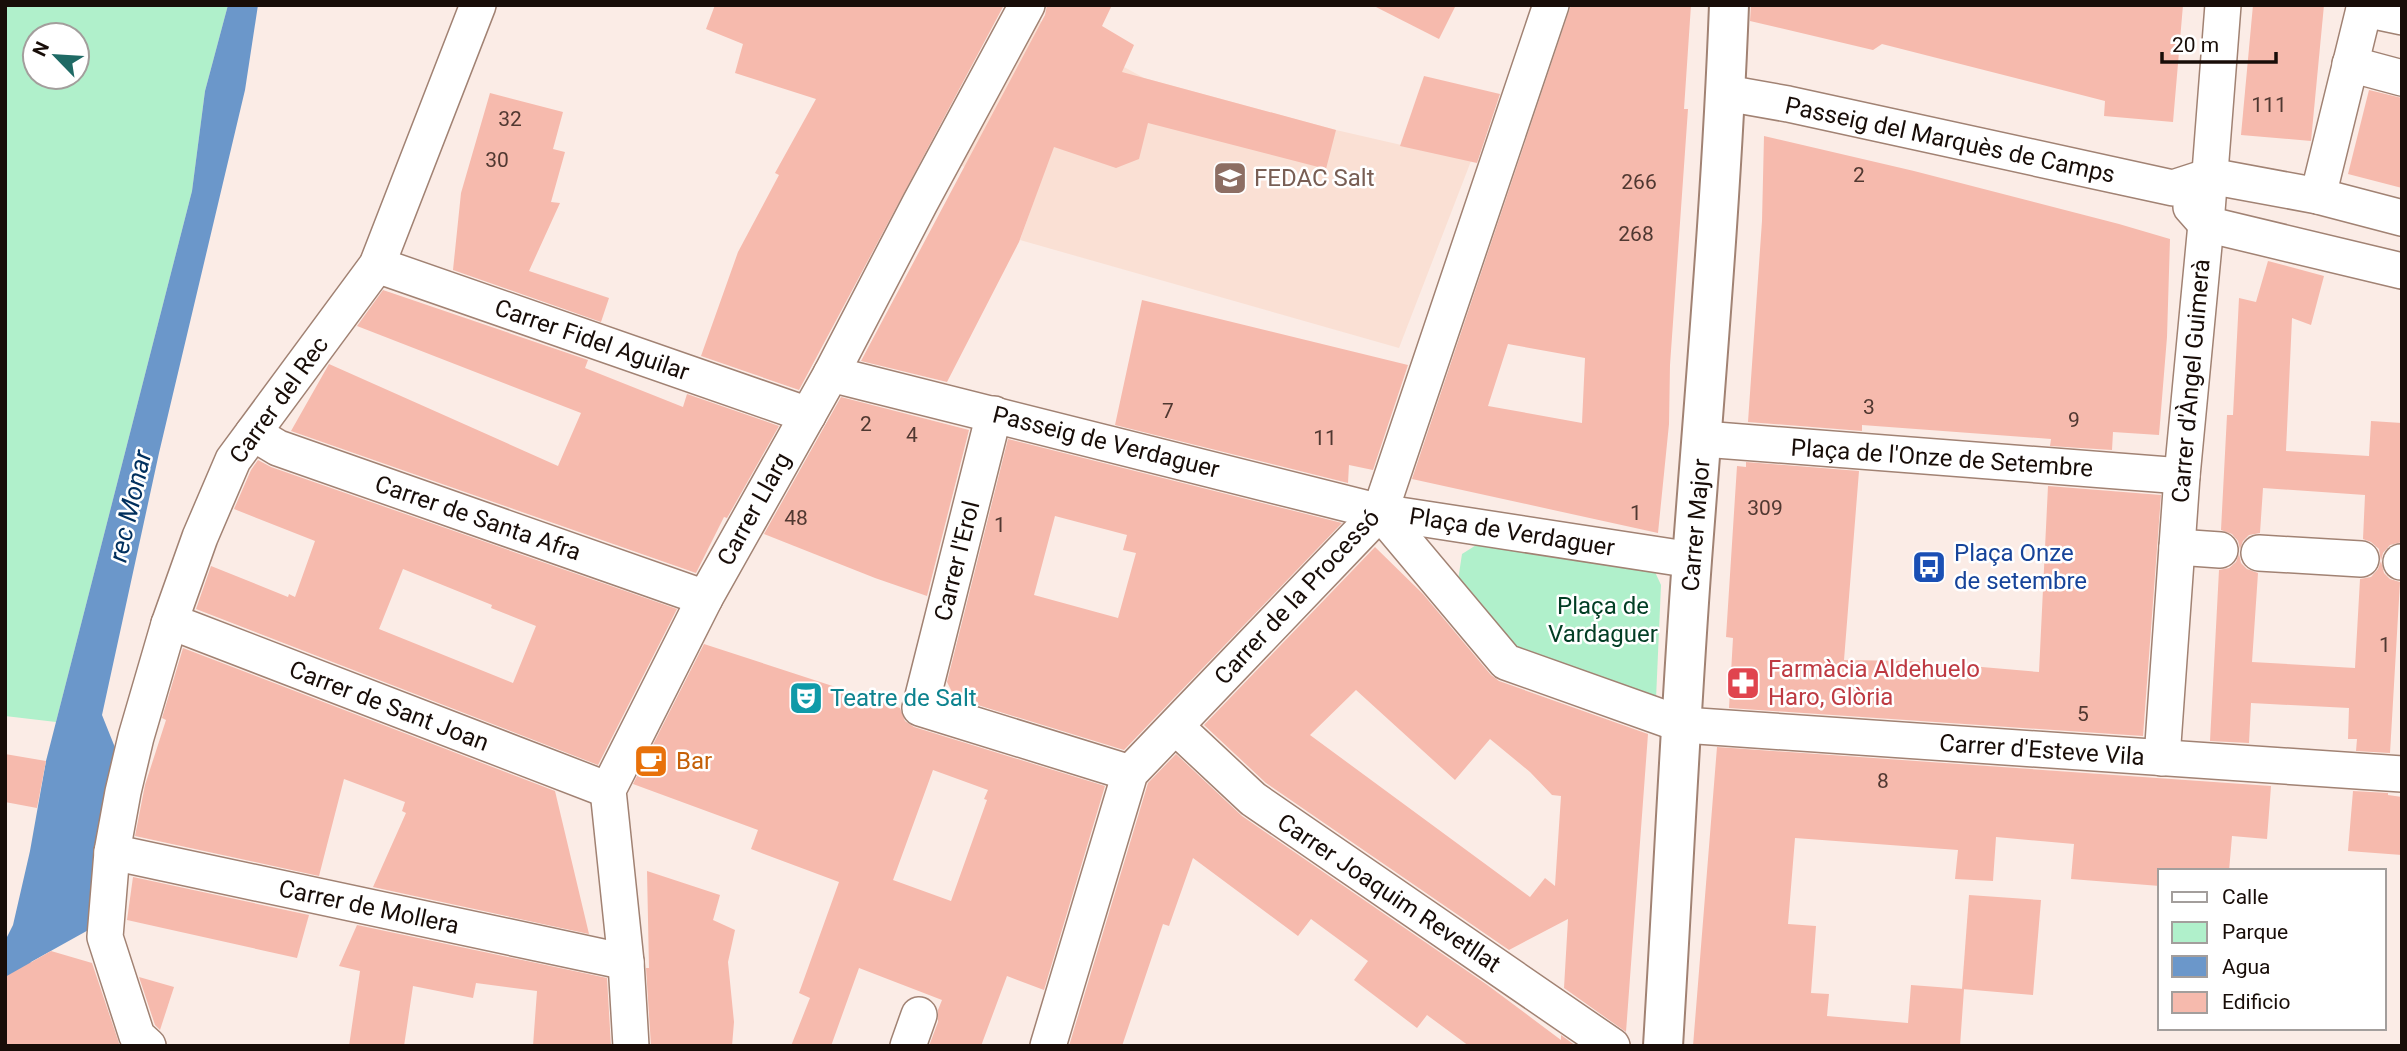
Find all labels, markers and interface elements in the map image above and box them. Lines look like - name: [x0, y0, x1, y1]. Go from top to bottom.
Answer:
- north arrow: [21, 21, 91, 91]
- scale bar: [2162, 21, 2276, 65]
- text: 20 m: [2172, 33, 2219, 57]
- text: N: [28, 38, 54, 60]
- street label: Passeig del Marquès de Camps: [1782, 91, 2118, 189]
- house number: 111: [2251, 93, 2287, 117]
- house number: 32: [498, 107, 522, 131]
- house number: 30: [485, 148, 509, 172]
- school or university icon: FEDAC Salt: [1211, 159, 1249, 197]
- house number: 2: [1853, 163, 1865, 187]
- place label: FEDAC Salt: [1254, 164, 1375, 192]
- house number: 266: [1621, 170, 1657, 194]
- house number: 268: [1618, 222, 1654, 246]
- street label: Carrer d'Àngel Guimerà: [2166, 258, 2216, 504]
- street label: Carrer Fidel Aguilar: [491, 294, 693, 386]
- street label: Carrer del Rec: [224, 331, 334, 469]
- house number: 3: [1863, 395, 1875, 419]
- house number: 7: [1162, 399, 1174, 423]
- street label: Passeig de Verdaguer: [990, 400, 1222, 484]
- house number: 9: [2068, 408, 2080, 432]
- house number: 2: [860, 412, 872, 436]
- house number: 4: [906, 423, 918, 447]
- house number: 11: [1313, 426, 1337, 450]
- street label: Plaça de l'Onze de Setembre: [1790, 433, 2094, 483]
- water label: rec Monar: [103, 446, 158, 565]
- street label: Carrer Llarg: [712, 448, 796, 570]
- street label: Carrer Major: [1676, 457, 1716, 593]
- street label: Carrer de Santa Afra: [371, 470, 585, 566]
- house number: 309: [1747, 496, 1783, 520]
- street label: Carrer l'Erol: [929, 498, 985, 624]
- house number: 1: [1630, 501, 1642, 525]
- street label: Plaça de Verdaguer: [1407, 502, 1617, 562]
- street label: Carrer de la Processó: [1209, 504, 1385, 690]
- house number: 48: [784, 506, 808, 530]
- house number: 1: [994, 513, 1006, 537]
- place label: Plaça Onze de setembre: [1954, 539, 2087, 595]
- bus stop icon: Plaça Onze de setembre: [1910, 548, 1948, 586]
- park label: Plaça de Vardaguer: [1548, 592, 1658, 648]
- house number: 1: [2379, 633, 2391, 657]
- street label: Carrer de Sant Joan: [285, 655, 493, 757]
- place label: Farmàcia Aldehuelo Haro, Glòria: [1768, 655, 1980, 711]
- pharmacy icon: Farmàcia Aldehuelo Haro, Glòria: [1724, 664, 1762, 702]
- theatre icon: Teatre de Salt: [787, 679, 825, 717]
- place label: Teatre de Salt: [830, 684, 977, 712]
- house number: 5: [2077, 702, 2089, 726]
- street label: Carrer d'Esteve Vila: [1938, 729, 2146, 771]
- cafe icon: Bar: [632, 742, 670, 780]
- place label: Bar: [676, 747, 712, 775]
- house number: 8: [1877, 769, 1889, 793]
- street label: Carrer Joaquim Revetllat: [1272, 808, 1506, 978]
- legend: [2158, 869, 2386, 1030]
- street label: Carrer de Mollera: [276, 874, 462, 940]
- text: Calle: [2222, 885, 2268, 909]
- text: Parque: [2222, 920, 2288, 944]
- text: Agua: [2222, 955, 2271, 979]
- text: Edificio: [2222, 990, 2290, 1014]

